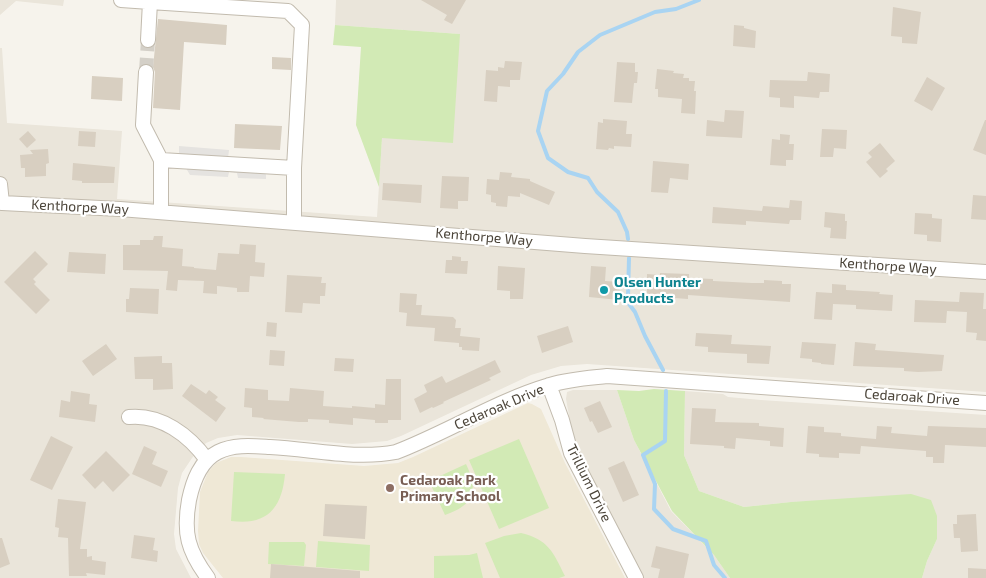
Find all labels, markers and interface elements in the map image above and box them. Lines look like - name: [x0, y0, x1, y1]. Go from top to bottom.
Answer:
- street label: Kenthorpe Way: [31, 196, 129, 218]
- street label: Kenthorpe Way: [435, 224, 533, 250]
- street label: Kenthorpe Way: [839, 254, 937, 278]
- place label: Olsen Hunter Products: [614, 274, 701, 306]
- marker: Olsen Hunter Products: [598, 284, 610, 296]
- street label: Cedaroak Drive: [452, 381, 546, 433]
- street label: Cedaroak Drive: [864, 385, 960, 409]
- street label: Trillium Drive: [563, 441, 615, 525]
- place label: Cedaroak Park Primary School: [400, 472, 501, 504]
- marker: Cedaroak Park Primary School: [384, 482, 396, 494]

